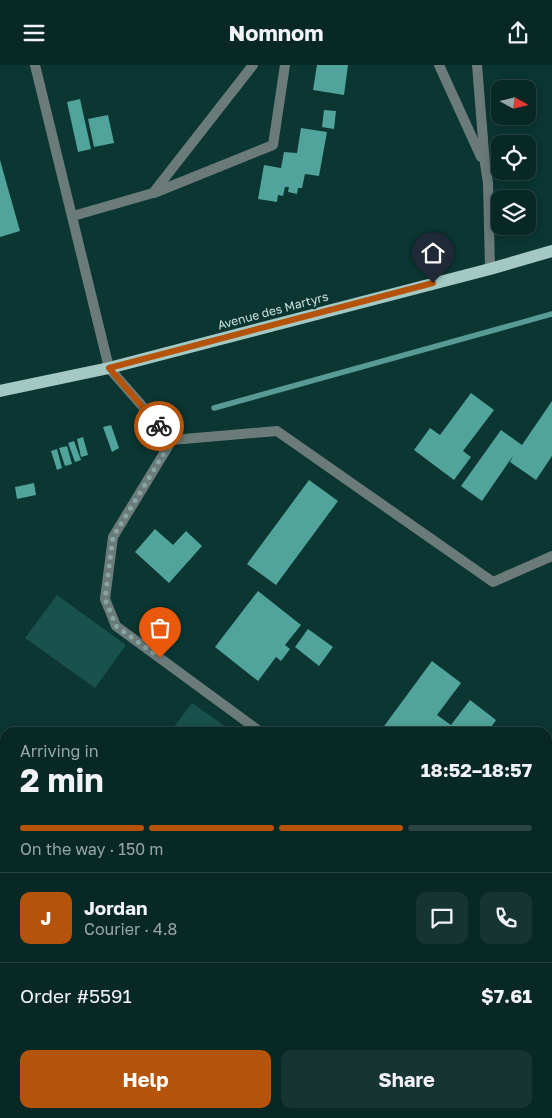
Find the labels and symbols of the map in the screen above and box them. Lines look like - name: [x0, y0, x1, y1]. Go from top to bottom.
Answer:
- north arrow: [491, 80, 536, 125]
- pin: [412, 232, 454, 283]
- street label: Avenue des Martyrs: [216, 289, 330, 333]
- courier: [134, 401, 184, 451]
- pin: [139, 607, 181, 658]

